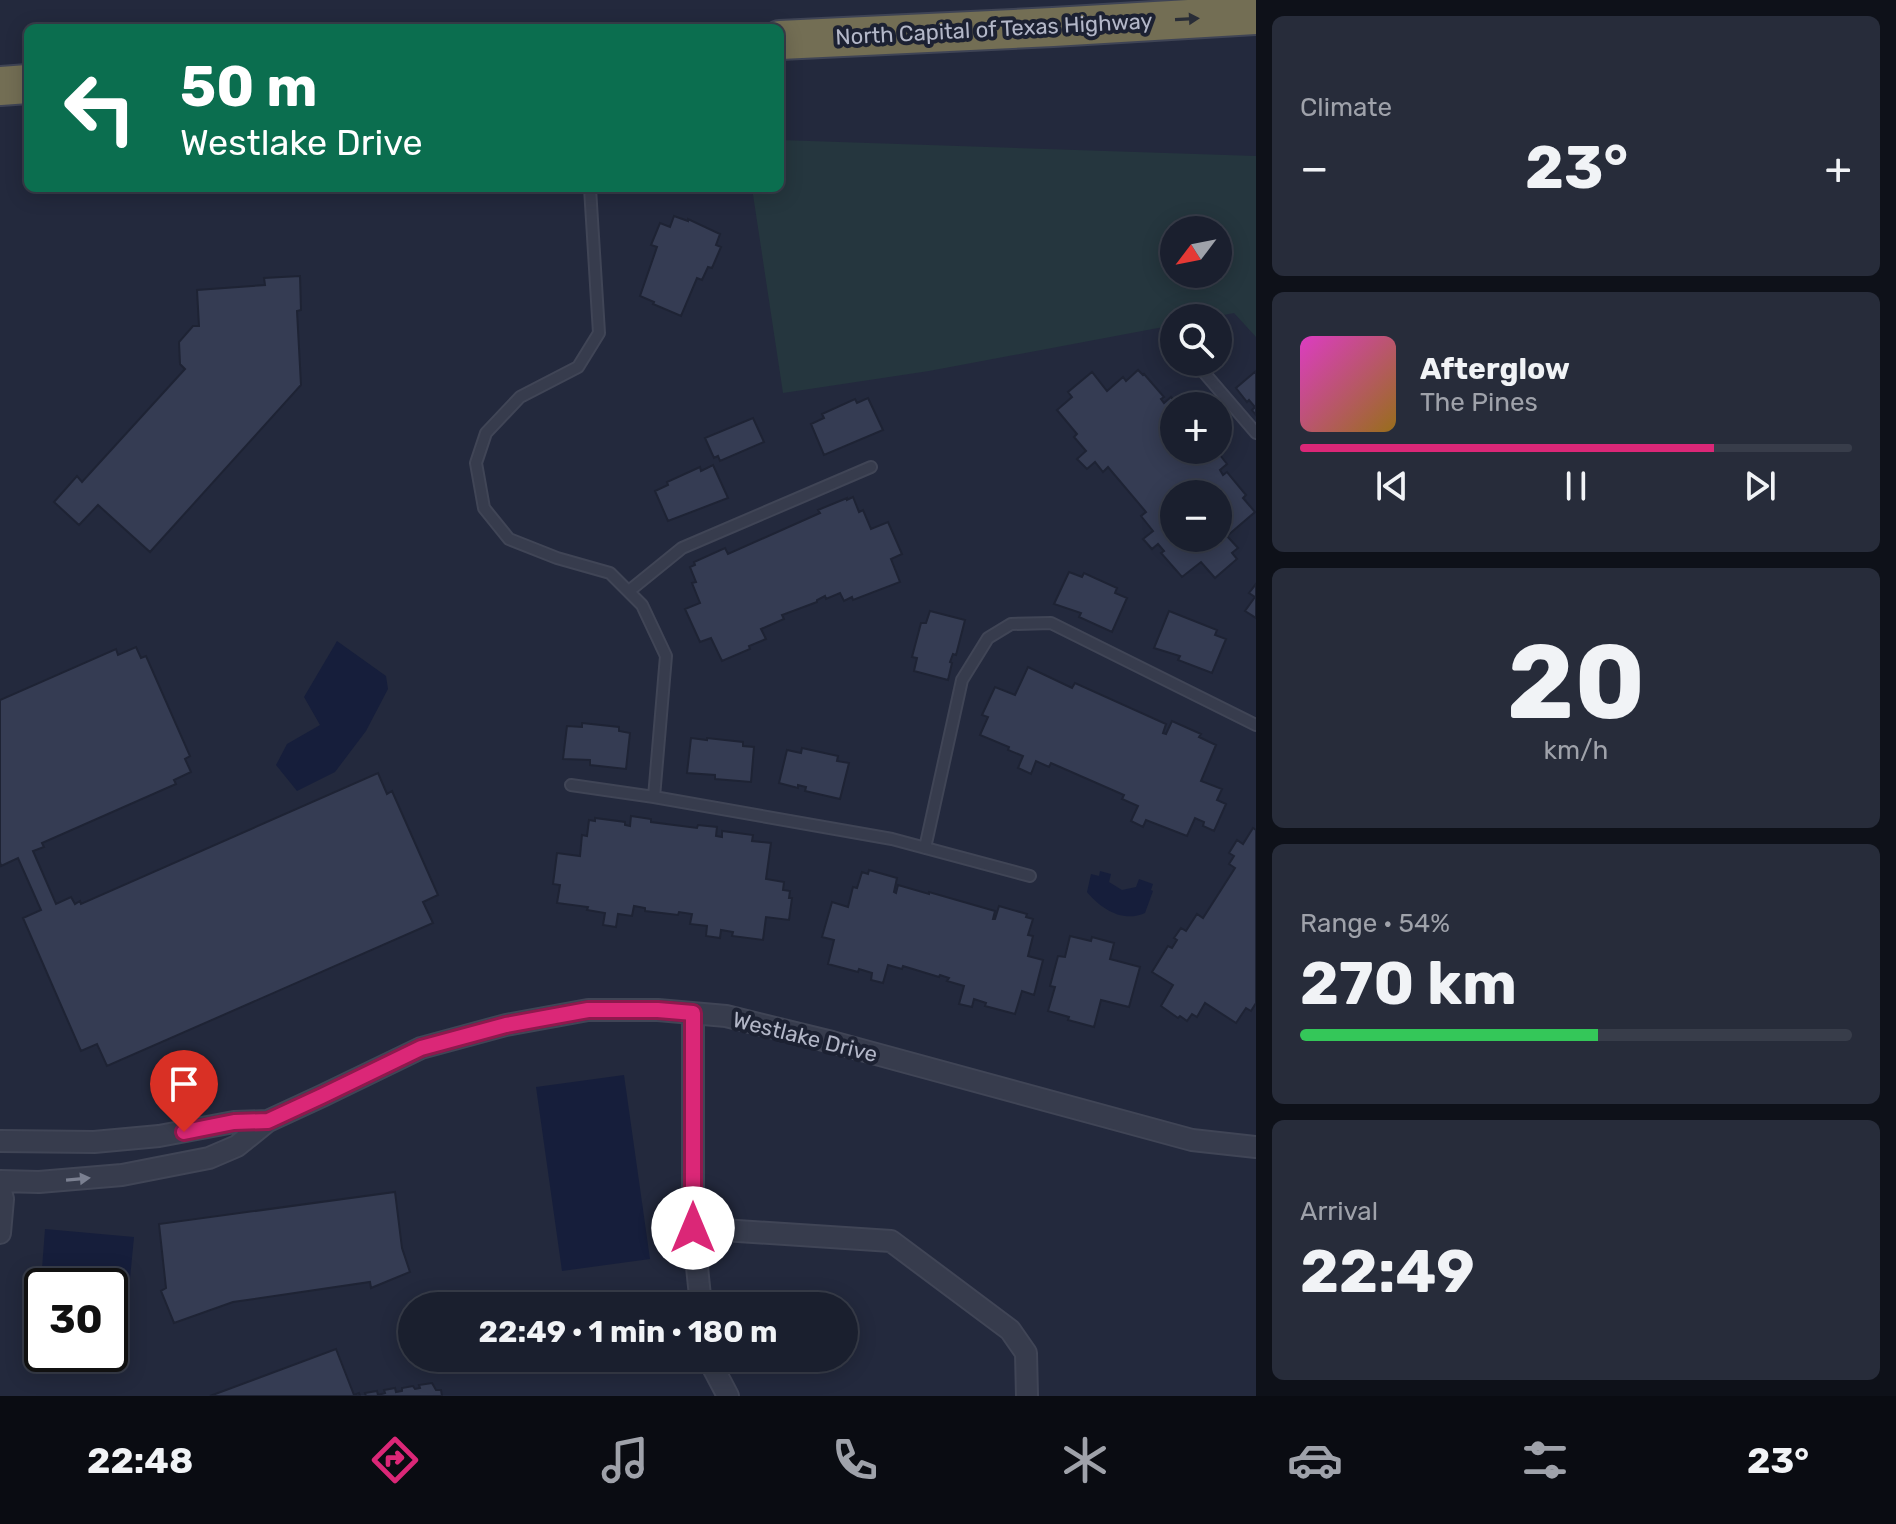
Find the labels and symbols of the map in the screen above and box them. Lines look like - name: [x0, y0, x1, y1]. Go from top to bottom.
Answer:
- street label: North Capital of Texas Highway: [835, 7, 1153, 51]
- one-way arrow: [1175, 12, 1200, 25]
- north arrow: [1160, 216, 1232, 288]
- street label: Westlake Drive: [730, 1006, 880, 1068]
- pin: [150, 1050, 218, 1132]
- one-way arrow: [66, 1172, 91, 1185]
- position arrow: [651, 1186, 735, 1270]
- speed limit sign: 30: [24, 1268, 128, 1372]

